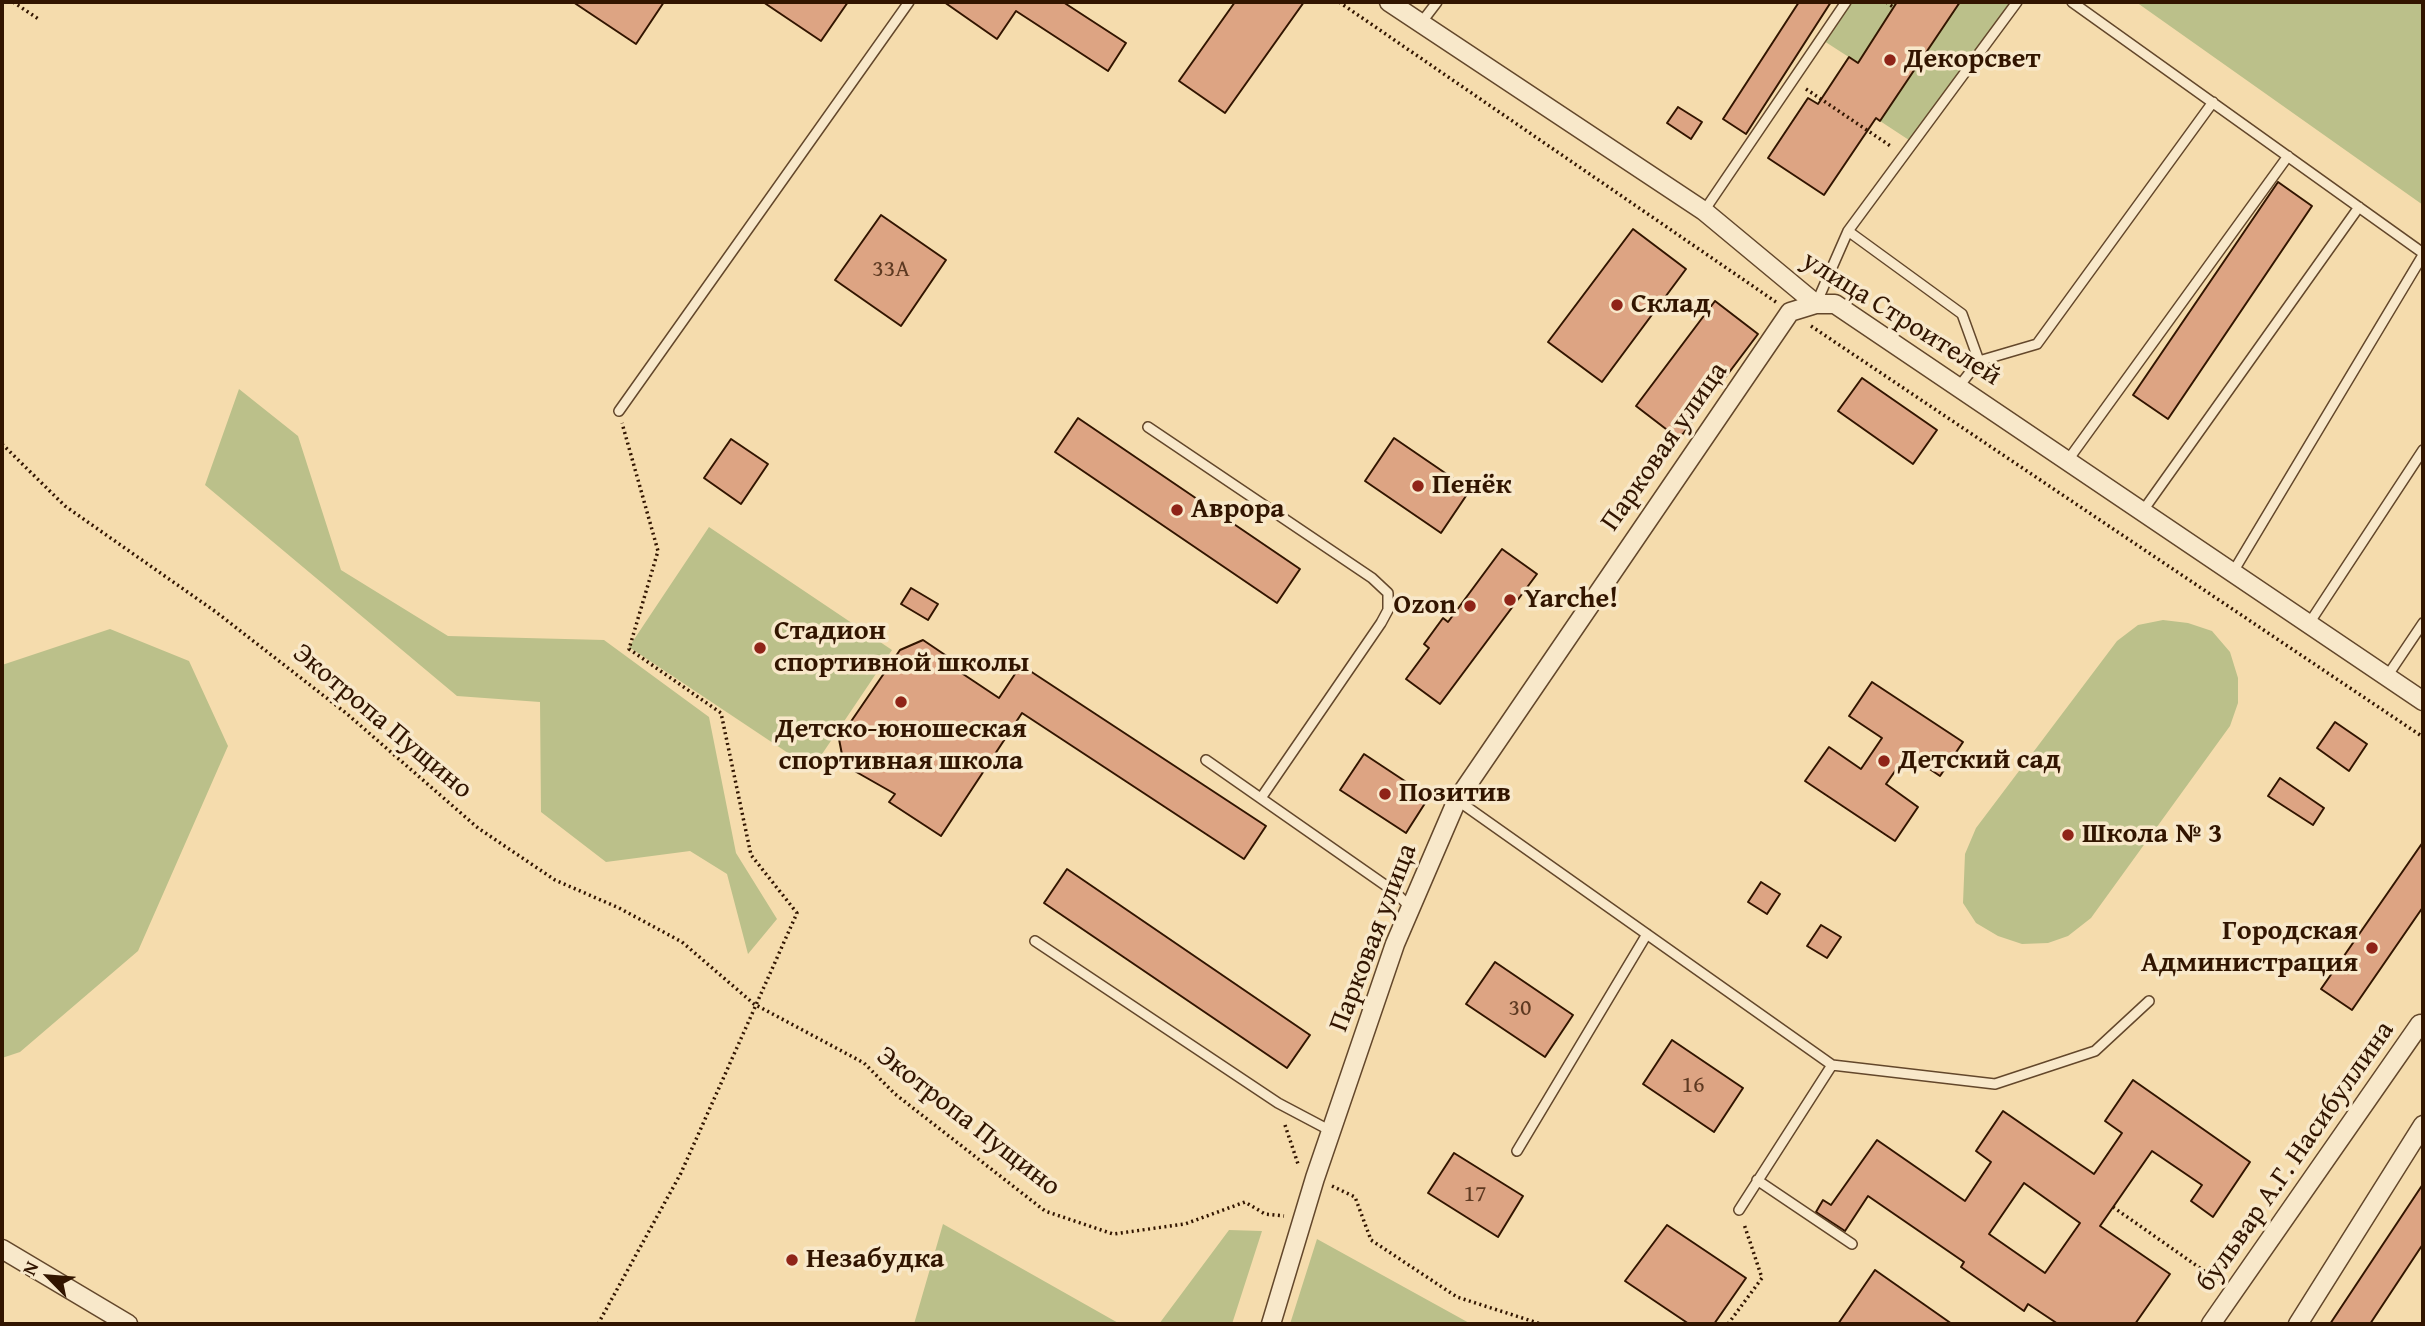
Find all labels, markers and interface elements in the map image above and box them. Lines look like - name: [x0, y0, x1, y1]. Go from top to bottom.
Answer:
- place label: Декорсвет: [1904, 43, 2041, 77]
- marker: Декорсвет: [1882, 52, 1898, 68]
- street label: улица Строителей: [1795, 244, 2007, 394]
- house number: 33А: [872, 256, 910, 284]
- place label: Склад: [1631, 288, 1711, 322]
- marker: Склад: [1609, 297, 1625, 313]
- street label: Парковая улица: [1594, 356, 1736, 538]
- place label: Пенёк: [1432, 469, 1512, 503]
- marker: Пенёк: [1410, 478, 1426, 494]
- place label: Аврора: [1191, 493, 1285, 527]
- marker: Аврора: [1169, 502, 1185, 518]
- place label: Yarche!: [1524, 583, 1618, 617]
- place label: Ozon: [1394, 589, 1456, 623]
- marker: Yarche!: [1502, 592, 1518, 608]
- marker: Ozon: [1462, 598, 1478, 614]
- place label: Стадион спортивной школы: [774, 615, 1029, 681]
- street label: Экотропа Пущино: [285, 637, 479, 807]
- marker: Стадион спортивной школы: [752, 640, 768, 656]
- marker: Детско-юношеская спортивная школа: [893, 694, 909, 710]
- place label: Детско-юношеская спортивная школа: [775, 713, 1027, 779]
- place label: Детский сад: [1898, 744, 2061, 778]
- marker: Детский сад: [1876, 753, 1892, 769]
- place label: Позитив: [1399, 777, 1511, 811]
- marker: Позитив: [1377, 786, 1393, 802]
- place label: Школа № 3: [2082, 818, 2222, 852]
- marker: Школа № 3: [2060, 827, 2076, 843]
- street label: Парковая улица: [1323, 839, 1425, 1037]
- place label: Городская Администрация: [2141, 915, 2358, 981]
- marker: Городская Администрация: [2364, 940, 2380, 956]
- house number: 30: [1508, 995, 1532, 1023]
- street label: бульвар А.Г. Насибуллина: [2190, 1015, 2402, 1299]
- street label: Экотропа Пущино: [869, 1040, 1067, 1204]
- house number: 16: [1681, 1072, 1705, 1100]
- house number: 17: [1463, 1181, 1487, 1209]
- north arrow: [14, 1242, 84, 1312]
- place label: Незабудка: [806, 1243, 944, 1277]
- marker: Незабудка: [784, 1252, 800, 1268]
- text: N: [15, 1256, 45, 1280]

